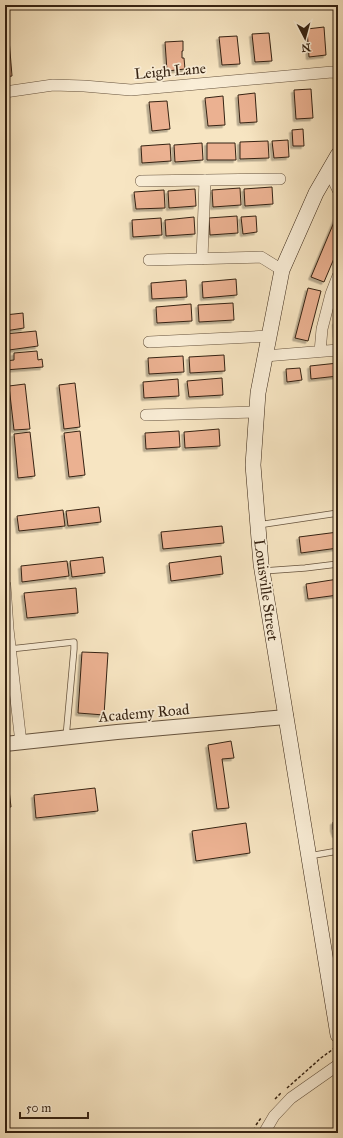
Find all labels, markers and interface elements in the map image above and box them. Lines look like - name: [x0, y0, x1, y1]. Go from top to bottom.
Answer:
- north arrow: [285, 18, 325, 58]
- text: N: [300, 40, 311, 54]
- street label: Leigh Lane: [133, 59, 207, 83]
- street label: Louisville Street: [250, 538, 282, 643]
- street label: Academy Road: [97, 700, 191, 726]
- scale bar: [20, 1094, 88, 1120]
- text: 50 m: [26, 1101, 51, 1115]

